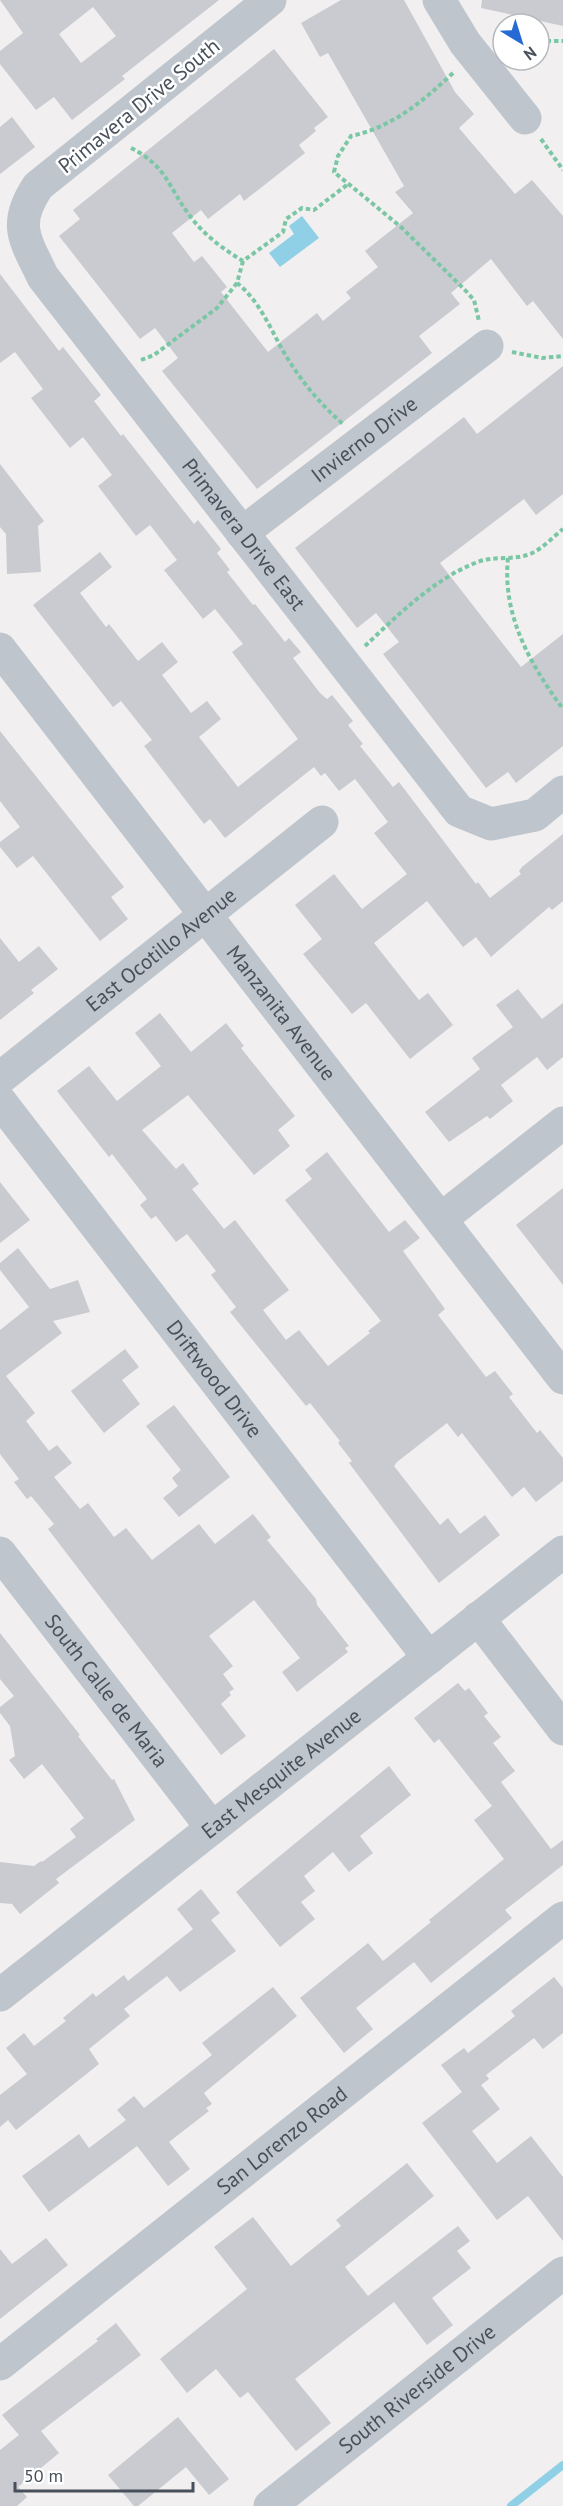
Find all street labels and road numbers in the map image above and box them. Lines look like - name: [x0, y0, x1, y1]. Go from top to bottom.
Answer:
- street label: Primavera Drive South: [52, 32, 225, 179]
- street label: Invierno Drive: [306, 390, 423, 488]
- street label: Primavera Drive East: [176, 453, 312, 616]
- street label: East Ocotillo Avenue: [80, 881, 242, 1017]
- street label: Manzanita Avenue: [221, 940, 342, 1086]
- street label: Driftwood Drive: [161, 1314, 269, 1443]
- street label: South Calle de Maria: [39, 1608, 174, 1773]
- street label: East Mesquite Avenue: [196, 1702, 366, 1844]
- street label: San Lorenzo Road: [211, 2080, 353, 2200]
- street label: South Riverside Drive: [333, 2318, 501, 2459]

